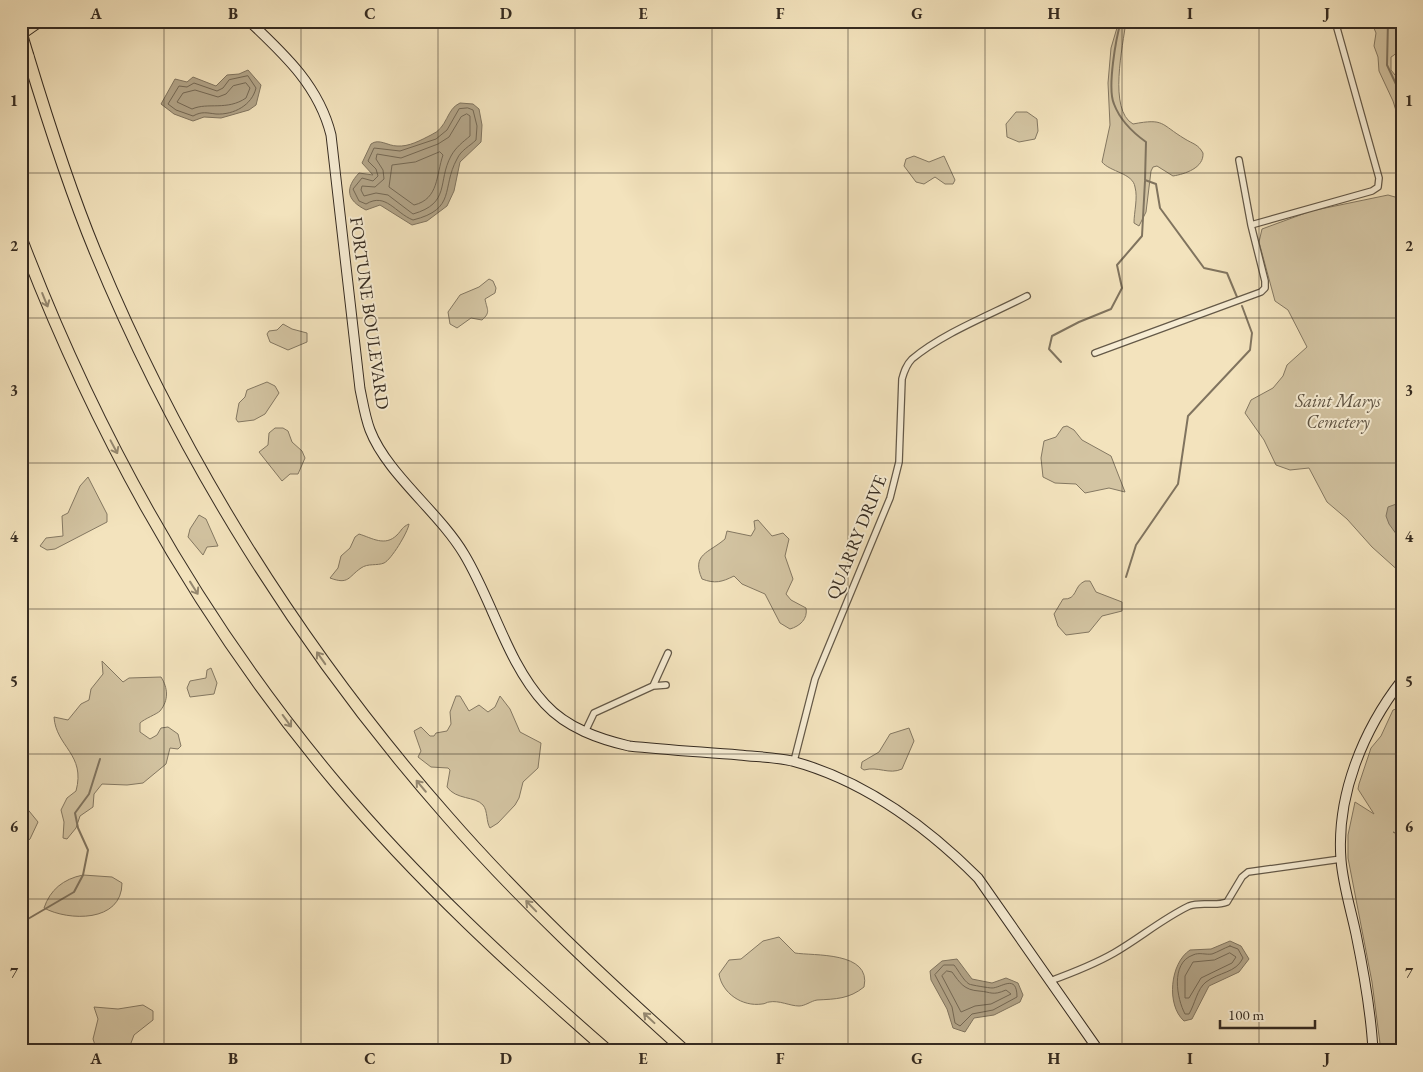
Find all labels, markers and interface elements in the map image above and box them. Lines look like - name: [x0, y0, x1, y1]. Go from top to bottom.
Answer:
- text: A: [89, 3, 102, 24]
- text: B: [228, 3, 238, 24]
- text: C: [364, 3, 376, 24]
- text: D: [500, 3, 512, 24]
- text: E: [638, 3, 648, 24]
- text: F: [776, 3, 785, 24]
- text: G: [911, 3, 923, 24]
- text: H: [1048, 3, 1061, 24]
- text: I: [1187, 3, 1193, 24]
- text: J: [1322, 3, 1330, 24]
- text: 1: [10, 90, 18, 111]
- text: 1: [1405, 90, 1413, 111]
- street label: FORTUNE BOULEVARD: [345, 215, 395, 411]
- text: 2: [10, 235, 19, 256]
- text: 2: [1405, 235, 1414, 256]
- one-way arrow: [41, 291, 50, 307]
- text: 3: [10, 380, 18, 401]
- text: 3: [1405, 380, 1413, 401]
- park label: Saint Marys Cemetery: [1294, 389, 1382, 434]
- one-way arrow: [110, 439, 119, 454]
- street label: QUARRY DRIVE: [821, 471, 891, 603]
- text: 4: [10, 526, 19, 547]
- text: 4: [1405, 526, 1414, 547]
- one-way arrow: [190, 580, 200, 594]
- one-way arrow: [316, 651, 326, 665]
- text: 5: [10, 671, 18, 692]
- text: 5: [1405, 671, 1413, 692]
- one-way arrow: [282, 714, 293, 727]
- one-way arrow: [416, 780, 427, 793]
- text: 6: [10, 816, 19, 837]
- text: 6: [1405, 816, 1414, 837]
- one-way arrow: [525, 900, 537, 912]
- text: 7: [10, 962, 19, 983]
- text: 7: [1405, 962, 1414, 983]
- scale bar: [1220, 997, 1316, 1029]
- text: 100 m: [1228, 1005, 1265, 1024]
- one-way arrow: [642, 1012, 655, 1024]
- text: A: [89, 1048, 102, 1069]
- text: B: [228, 1048, 238, 1069]
- text: C: [364, 1048, 376, 1069]
- text: D: [500, 1048, 512, 1069]
- text: E: [638, 1048, 648, 1069]
- text: F: [776, 1048, 785, 1069]
- text: G: [911, 1048, 923, 1069]
- text: H: [1048, 1048, 1061, 1069]
- text: I: [1187, 1048, 1193, 1069]
- text: J: [1322, 1048, 1330, 1069]

